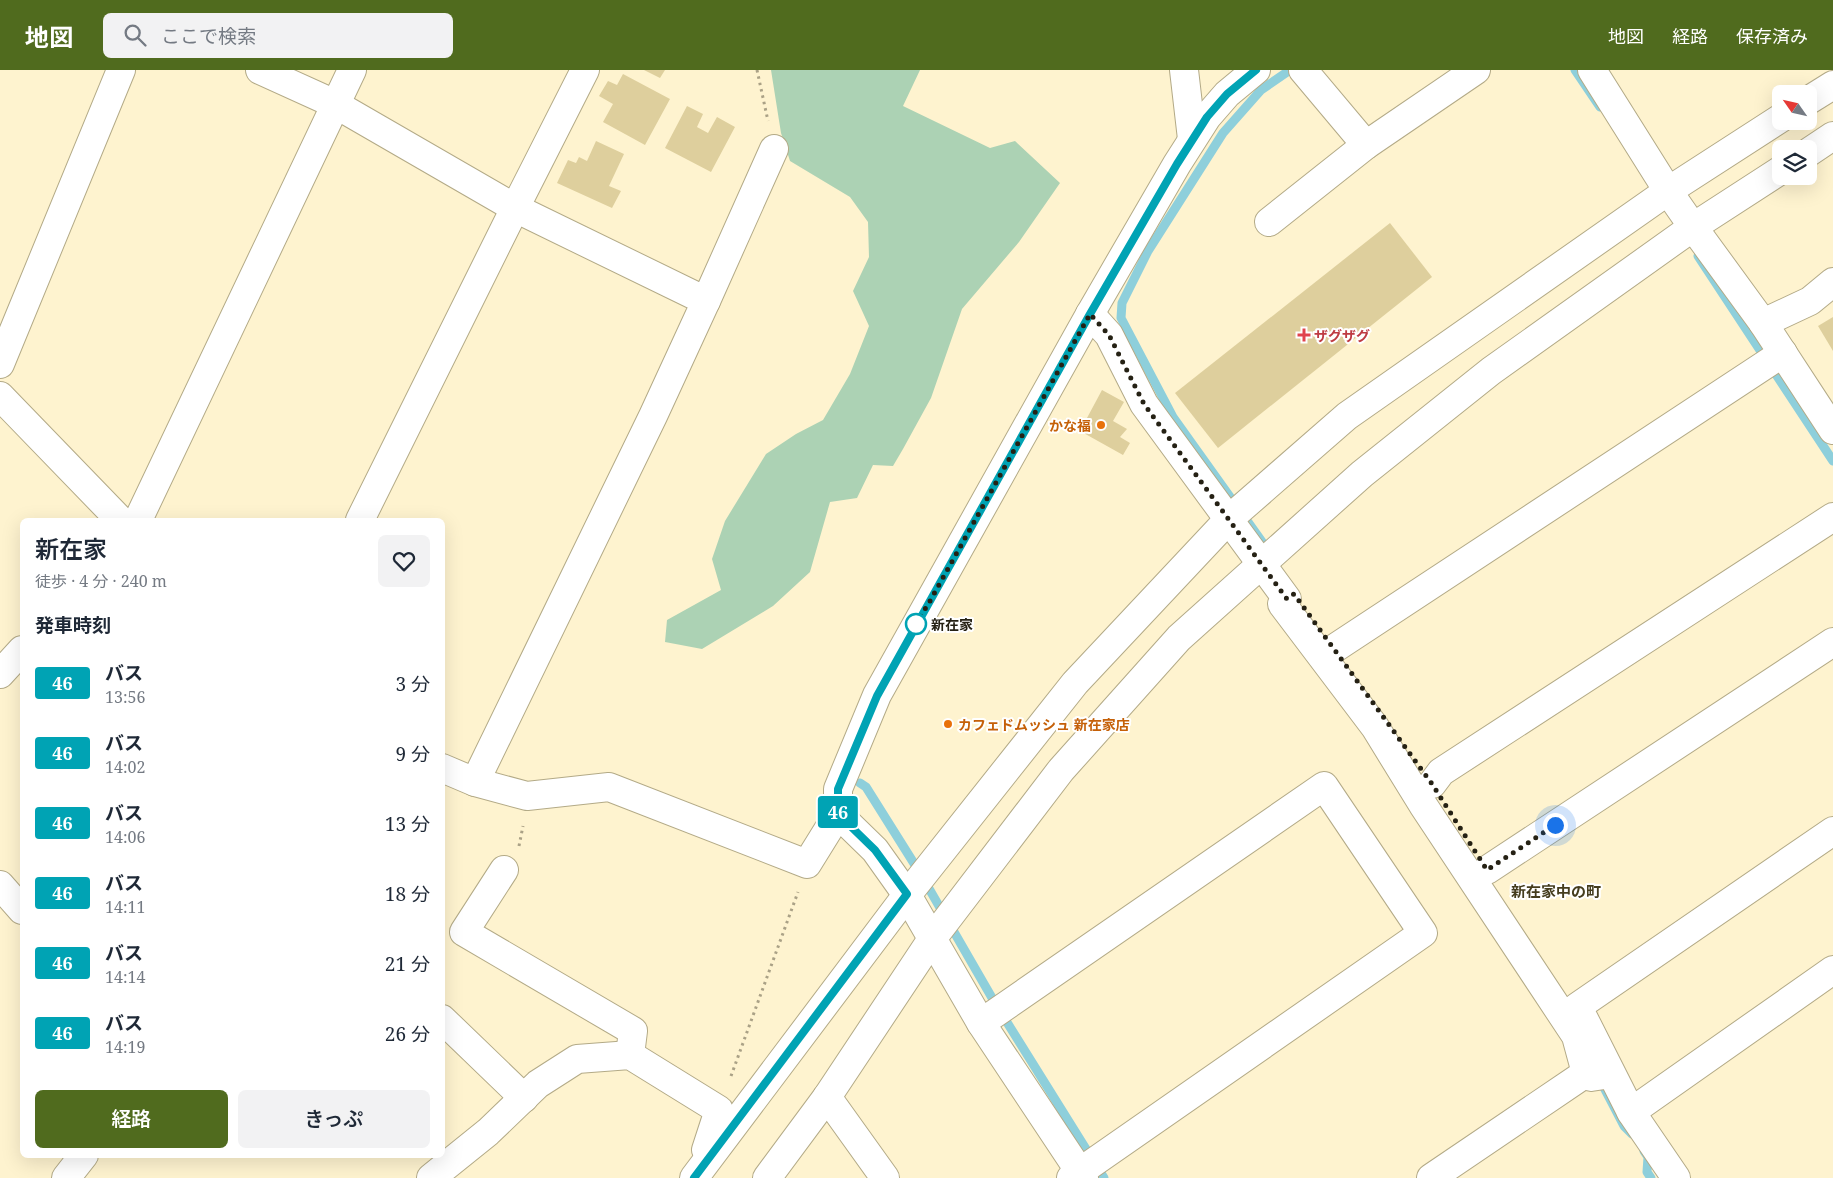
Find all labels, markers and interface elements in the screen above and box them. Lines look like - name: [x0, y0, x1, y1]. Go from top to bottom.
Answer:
- search box: [103, 13, 453, 58]
- text: 地図: [25, 20, 73, 53]
- icon: search: [121, 21, 149, 49]
- text: ここで検索: [161, 23, 256, 49]
- text: 地図: [1608, 24, 1644, 48]
- text: 経路: [1672, 24, 1708, 48]
- text: 保存済み: [1736, 24, 1808, 48]
- north arrow: [1772, 85, 1818, 130]
- map controls: [1772, 85, 1817, 185]
- button: layers: [1772, 140, 1817, 185]
- place label: ザグザグ: [1314, 326, 1370, 345]
- marker: ザグザグ: [1298, 329, 1310, 341]
- place label: かな福: [1049, 416, 1091, 435]
- marker: かな福: [1095, 419, 1107, 431]
- text: 新在家: [35, 532, 107, 565]
- button: heart: [378, 535, 430, 587]
- text: 徒歩 · 4 分 · 240 m: [35, 570, 167, 592]
- text: 発車時刻: [35, 612, 111, 638]
- marker: 新在家: [905, 613, 927, 635]
- place label: 新在家: [931, 615, 973, 634]
- text: バス: [105, 660, 143, 686]
- text: 46: [52, 671, 73, 695]
- text: 3 分: [395, 671, 430, 697]
- text: 13:56: [105, 686, 145, 708]
- place label: カフェドムッシュ 新在家店: [958, 715, 1130, 734]
- marker: カフェドムッシュ 新在家店: [942, 718, 954, 730]
- text: バス: [105, 730, 143, 756]
- text: 46: [52, 741, 73, 765]
- text: 9 分: [395, 741, 430, 767]
- text: 14:02: [105, 756, 145, 778]
- line badge: 46: [816, 796, 860, 828]
- text: バス: [105, 800, 143, 826]
- text: 46: [828, 800, 848, 824]
- text: 46: [52, 811, 73, 835]
- text: 13 分: [385, 811, 430, 837]
- your location: [1543, 813, 1568, 838]
- text: 14:06: [105, 826, 145, 848]
- text: バス: [105, 870, 143, 896]
- text: 46: [52, 881, 73, 905]
- text: 18 分: [385, 881, 430, 907]
- district label: 新在家中の町: [1511, 881, 1601, 901]
- text: 14:11: [105, 896, 145, 918]
- text: バス: [105, 940, 143, 966]
- text: 46: [52, 951, 73, 975]
- text: 21 分: [385, 951, 430, 977]
- text: 14:14: [105, 966, 145, 988]
- text: バス: [105, 1010, 143, 1036]
- text: 46: [52, 1021, 73, 1045]
- text: 26 分: [385, 1021, 430, 1047]
- text: 14:19: [105, 1036, 145, 1058]
- button: 経路: [35, 1090, 228, 1148]
- button: きっぷ: [238, 1090, 430, 1148]

